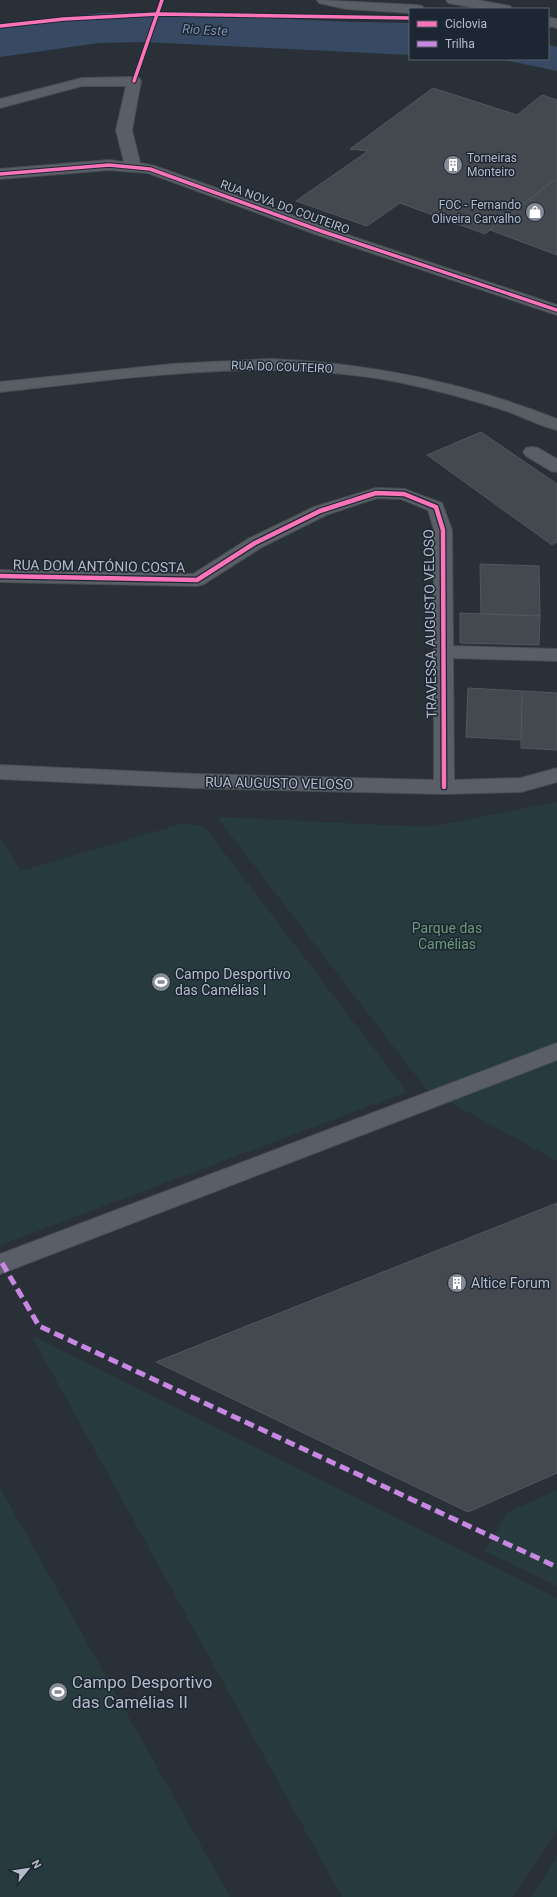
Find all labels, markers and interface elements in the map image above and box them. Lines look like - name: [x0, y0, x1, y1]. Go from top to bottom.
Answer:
- legend: [409, 8, 549, 60]
- text: Ciclovia: [445, 17, 487, 31]
- water label: Rio Este: [182, 21, 229, 39]
- text: Trilha: [445, 37, 475, 51]
- place label: Torneiras Monteiro: [467, 151, 517, 179]
- building icon: Torneiras Monteiro: [442, 154, 464, 176]
- street label: RUA NOVA DO COUTEIRO: [219, 177, 351, 237]
- place label: FOC - Fernando Oliveira Carvalho: [431, 198, 521, 226]
- shop icon: FOC - Fernando Oliveira Carvalho: [524, 201, 546, 223]
- street label: RUA DO COUTEIRO: [231, 358, 333, 376]
- street label: TRAVESSA AUGUSTO VELOSO: [420, 529, 440, 719]
- street label: RUA DOM ANTÓNIO COSTA: [13, 555, 185, 576]
- street label: RUA AUGUSTO VELOSO: [205, 774, 353, 792]
- park label: Parque das Camélias: [412, 920, 482, 952]
- place label: Campo Desportivo das Camélias I: [175, 966, 291, 998]
- sports icon: Campo Desportivo das Camélias I: [150, 971, 172, 993]
- building icon: Altice Forum: [446, 1272, 468, 1294]
- place label: Altice Forum: [471, 1275, 550, 1291]
- place label: Campo Desportivo das Camélias II: [72, 1672, 213, 1712]
- sports icon: Campo Desportivo das Camélias II: [47, 1681, 69, 1703]
- north arrow: [8, 1849, 48, 1889]
- text: N: [29, 1858, 44, 1871]

